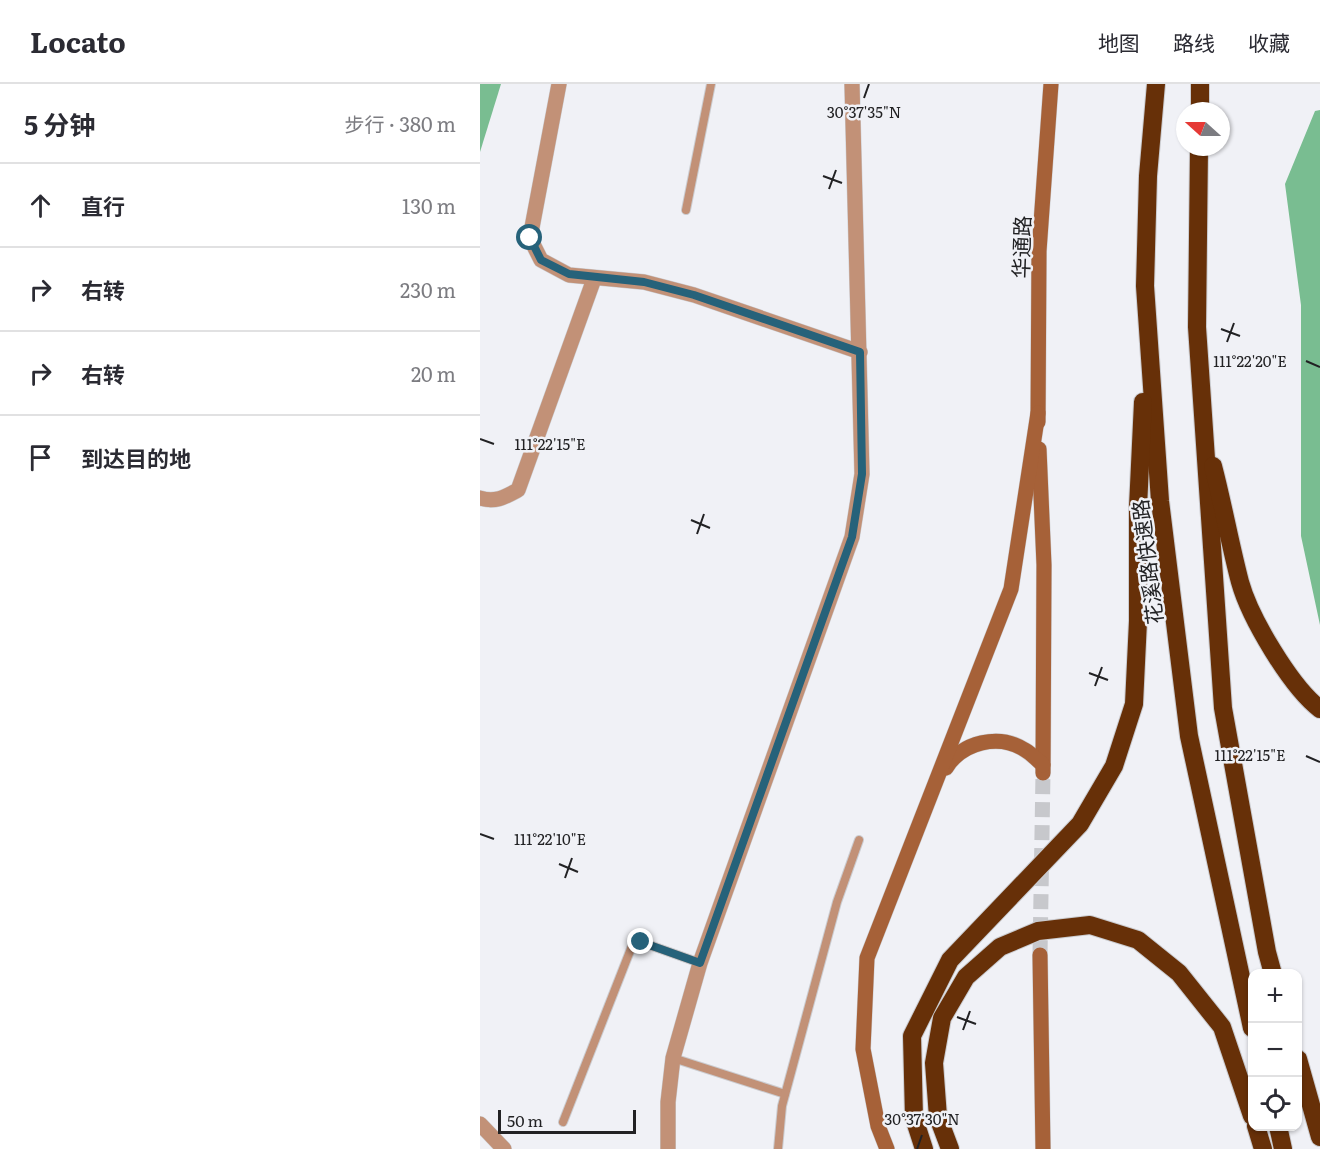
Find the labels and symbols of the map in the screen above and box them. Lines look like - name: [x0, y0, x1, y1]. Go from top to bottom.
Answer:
- text: 30°37'35"N: [827, 100, 901, 123]
- north arrow: [1176, 102, 1230, 156]
- street label: 华通路: [1003, 215, 1037, 279]
- route start: [516, 224, 542, 250]
- text: 111°22'20"E: [1213, 349, 1287, 372]
- text: 111°22'15"E: [514, 432, 586, 455]
- street label: 花溪路快速路: [1123, 498, 1169, 626]
- text: 111°22'15"E: [1214, 743, 1286, 766]
- text: 111°22'10"E: [514, 827, 586, 850]
- route end: [627, 928, 653, 954]
- scale bar: [498, 1107, 636, 1134]
- text: 30°37'30"N: [884, 1107, 960, 1130]

